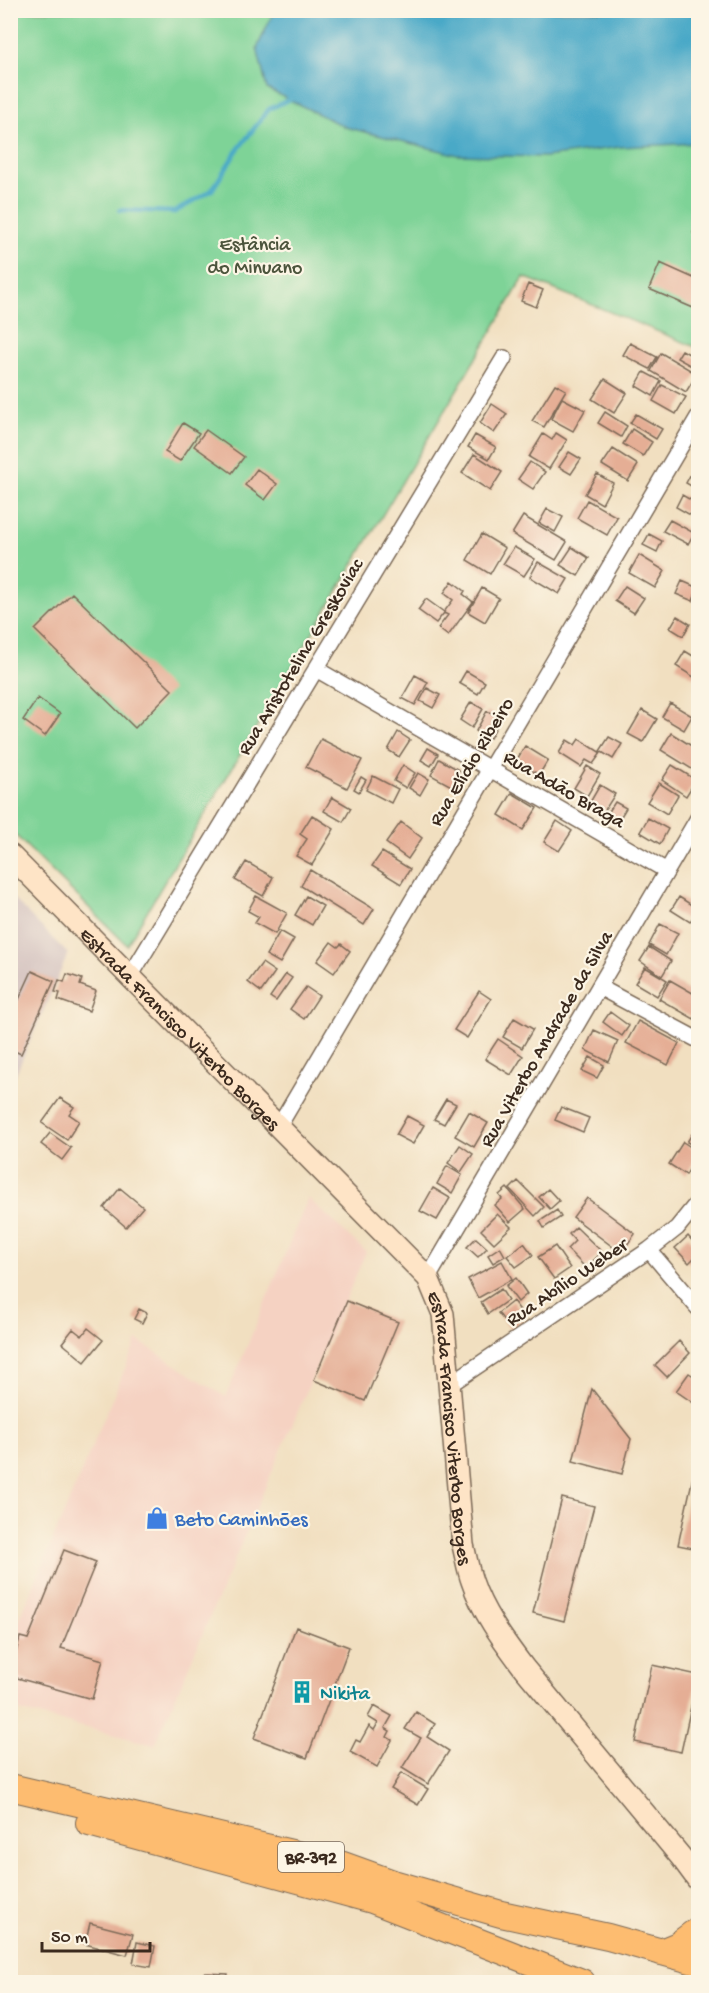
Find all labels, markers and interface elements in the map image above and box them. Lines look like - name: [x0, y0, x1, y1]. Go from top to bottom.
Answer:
- park label: Estância do Minuano: [208, 235, 302, 281]
- street label: Rua Aristotelina Greskoviac: [234, 554, 370, 760]
- street label: Rua Elídio Ribeiro: [426, 694, 520, 831]
- street label: Rua Adão Braga: [498, 747, 629, 836]
- street label: Estrada Francisco Viterbo Borges: [73, 924, 284, 1137]
- street label: Rua Viterbo Andrade da Silva: [477, 927, 620, 1152]
- street label: Rua Abílio Weber: [503, 1234, 635, 1333]
- street label: Estrada Francisco Viterbo Borges: [420, 1288, 475, 1568]
- shop icon: Beto Caminhões: [144, 1505, 170, 1531]
- place label: Beto Caminhões: [174, 1510, 308, 1533]
- building icon: Nikita: [289, 1679, 315, 1705]
- place label: Nikita: [320, 1684, 371, 1707]
- road number: BR-392: [278, 1842, 344, 1872]
- scale bar: [42, 1915, 150, 1953]
- text: 50 m: [51, 1928, 88, 1949]

